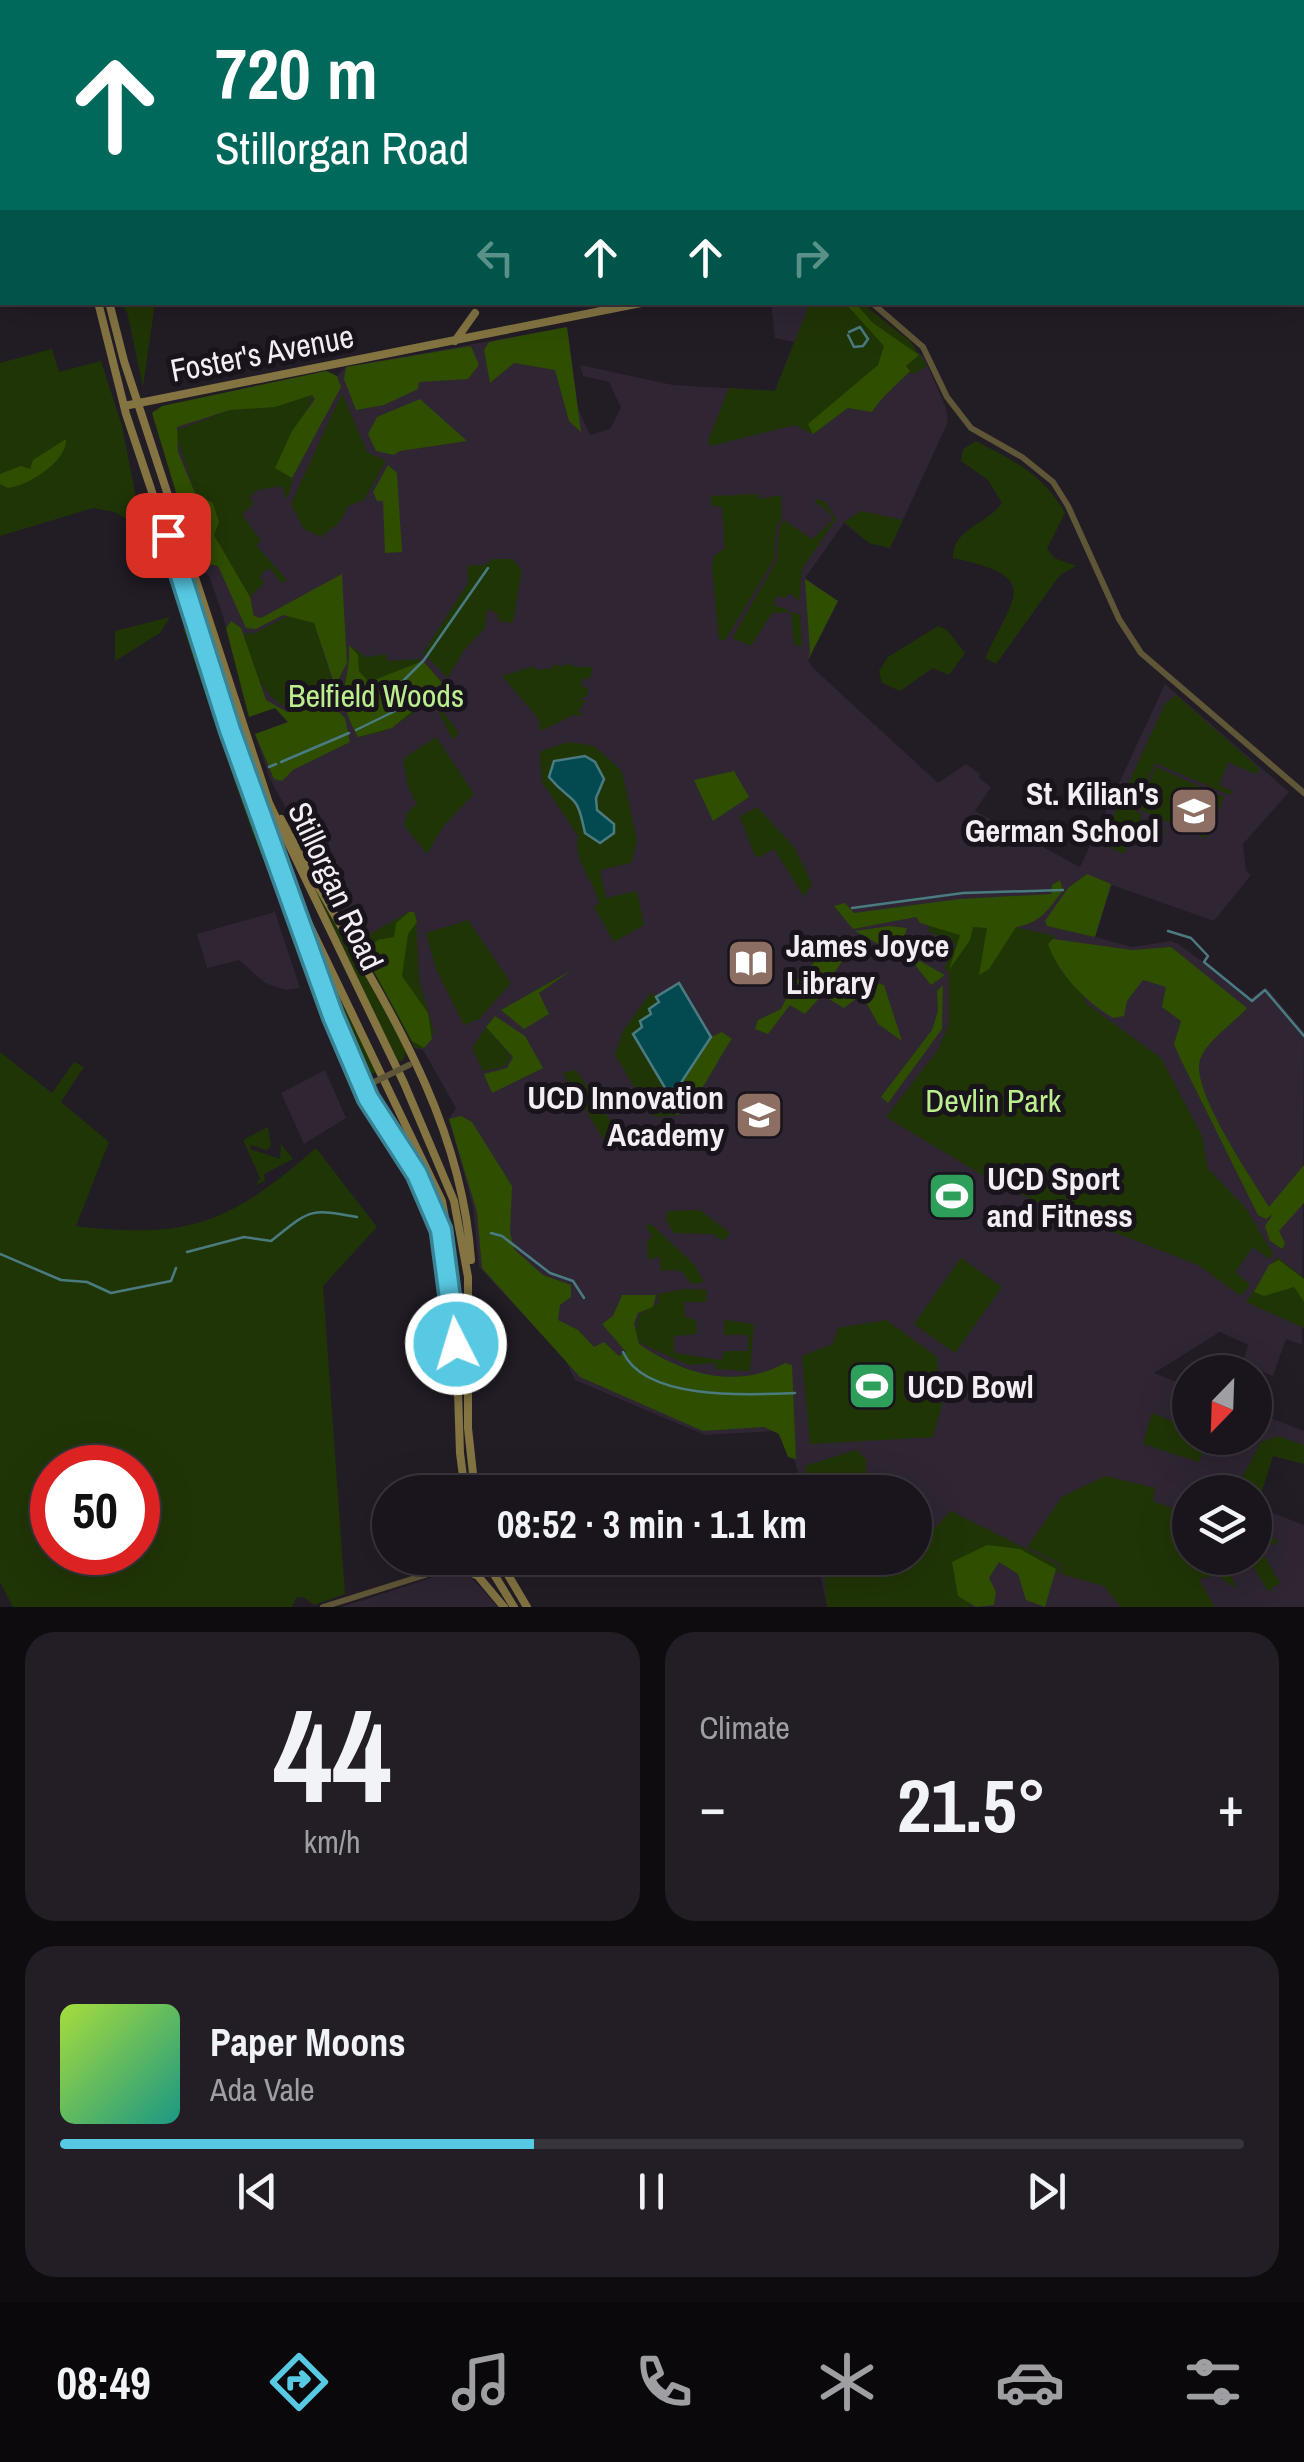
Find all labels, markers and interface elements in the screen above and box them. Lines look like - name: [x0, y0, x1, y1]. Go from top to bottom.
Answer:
- text: 720 m: [215, 27, 378, 121]
- icon: ahead: [50, 40, 180, 170]
- text: Stillorgan Road: [215, 117, 469, 178]
- icon: left: [468, 230, 523, 285]
- icon: ahead: [573, 230, 628, 285]
- icon: ahead: [678, 230, 733, 285]
- icon: right: [783, 230, 838, 285]
- street label: Foster's Avenue: [167, 314, 357, 392]
- pin: [126, 493, 211, 578]
- icon: arrive: [141, 508, 196, 563]
- park label: Belfield Woods: [288, 674, 464, 717]
- place label: St. Kilian's German School: [965, 772, 1159, 852]
- school or university icon: St. Kilian's German School: [1168, 785, 1220, 837]
- street label: Stillorgan Road: [278, 795, 394, 977]
- place label: James Joyce Library: [786, 924, 949, 1004]
- library icon: James Joyce Library: [725, 937, 777, 989]
- place label: UCD Innovation Academy: [527, 1076, 724, 1156]
- park label: Devlin Park: [925, 1079, 1062, 1122]
- school or university icon: UCD Innovation Academy: [733, 1089, 785, 1141]
- place label: UCD Sport and Fitness: [987, 1157, 1133, 1237]
- sports icon: UCD Sport and Fitness: [926, 1170, 978, 1222]
- position arrow: [404, 1292, 508, 1396]
- north arrow: [1172, 1355, 1272, 1455]
- map controls: [1172, 1355, 1272, 1575]
- sports icon: UCD Bowl: [846, 1360, 898, 1412]
- place label: UCD Bowl: [907, 1365, 1034, 1408]
- speed limit sign: 50: [30, 1445, 160, 1575]
- button: layers: [1172, 1475, 1272, 1575]
- text: 08:52 · 3 min · 1.1 km: [497, 1499, 807, 1550]
- text: 44: [273, 1667, 392, 1843]
- text: Climate: [700, 1706, 790, 1749]
- text: 21.5°: [897, 1754, 1047, 1855]
- text: −: [700, 1769, 726, 1843]
- text: +: [1218, 1769, 1244, 1843]
- text: km/h: [304, 1820, 361, 1863]
- text: Paper Moons: [210, 2017, 406, 2068]
- text: Ada Vale: [210, 2068, 315, 2111]
- icon: previous: [230, 2164, 285, 2219]
- icon: pause: [624, 2164, 679, 2219]
- icon: next: [1019, 2164, 1074, 2219]
- icon: directions: [264, 2347, 334, 2417]
- icon: music: [446, 2347, 516, 2417]
- icon: phone: [629, 2347, 699, 2417]
- icon: climate: [812, 2347, 882, 2417]
- icon: car: [995, 2347, 1065, 2417]
- icon: filters: [1178, 2347, 1248, 2417]
- text: 08:49: [56, 2352, 151, 2413]

